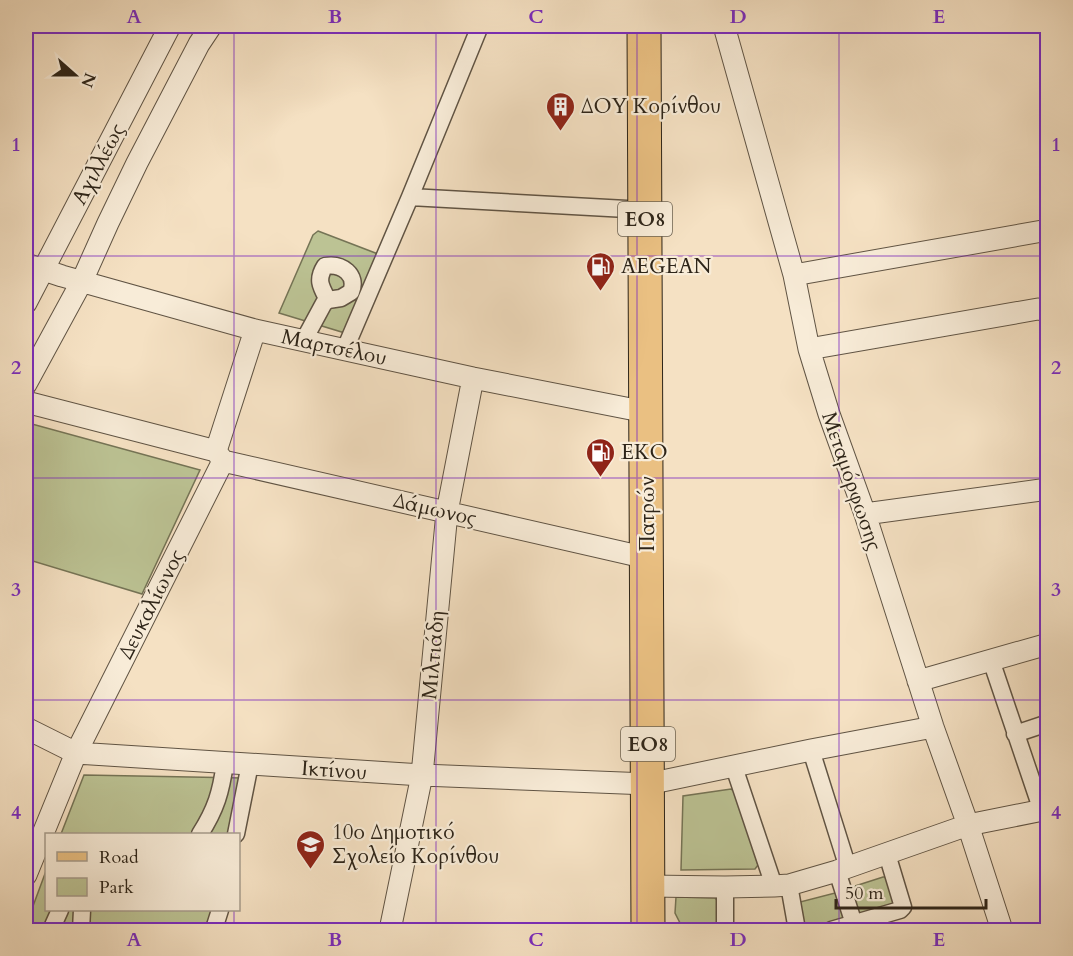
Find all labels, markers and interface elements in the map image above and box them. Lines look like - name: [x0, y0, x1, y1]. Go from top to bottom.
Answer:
- text: A: [126, 3, 142, 30]
- text: B: [328, 3, 342, 30]
- text: C: [528, 3, 544, 30]
- text: D: [729, 3, 747, 30]
- text: E: [933, 3, 945, 30]
- north arrow: [45, 45, 105, 105]
- text: N: [75, 70, 101, 91]
- building icon: ΔΟΥ Κορίνθου: [544, 90, 576, 132]
- place label: ΔΟΥ Κορίνθου: [581, 92, 721, 121]
- street label: Αχιλλέως: [65, 118, 132, 210]
- text: 1: [11, 131, 21, 158]
- text: 1: [1051, 131, 1061, 158]
- road number: ΕΟ8: [618, 202, 672, 236]
- fuel station icon: AEGEAN: [584, 250, 616, 292]
- place label: AEGEAN: [621, 252, 711, 281]
- street label: Μαρτσέλου: [279, 322, 389, 373]
- text: 2: [11, 354, 21, 381]
- text: 2: [1051, 354, 1061, 381]
- street label: Μεταμόρφωσης: [814, 408, 889, 555]
- fuel station icon: EKO: [584, 436, 616, 478]
- place label: EKO: [621, 438, 668, 467]
- street label: Πατρών: [633, 476, 662, 552]
- street label: Δάμωνος: [390, 486, 479, 533]
- street label: Δευκαλίωνος: [111, 544, 191, 664]
- text: 3: [11, 576, 21, 603]
- text: 3: [1051, 576, 1061, 603]
- street label: Μιλτιάδη: [415, 609, 452, 701]
- road number: ΕΟ8: [621, 727, 675, 761]
- street label: Ικτίνου: [300, 754, 368, 787]
- text: 4: [11, 799, 21, 826]
- text: 4: [1051, 799, 1061, 826]
- place label: 10ο Δημοτικό Σχολείο Κορίνθου: [332, 818, 499, 871]
- school or university icon: 10ο Δημοτικό Σχολείο Κορίνθου: [295, 828, 327, 870]
- legend: [45, 833, 240, 911]
- text: Road: [99, 845, 139, 870]
- scale bar: [836, 872, 986, 910]
- text: Park: [99, 875, 134, 900]
- text: 50 m: [845, 881, 884, 906]
- text: A: [126, 926, 142, 953]
- text: B: [328, 926, 342, 953]
- text: C: [528, 926, 544, 953]
- text: D: [729, 926, 747, 953]
- text: E: [933, 926, 945, 953]

